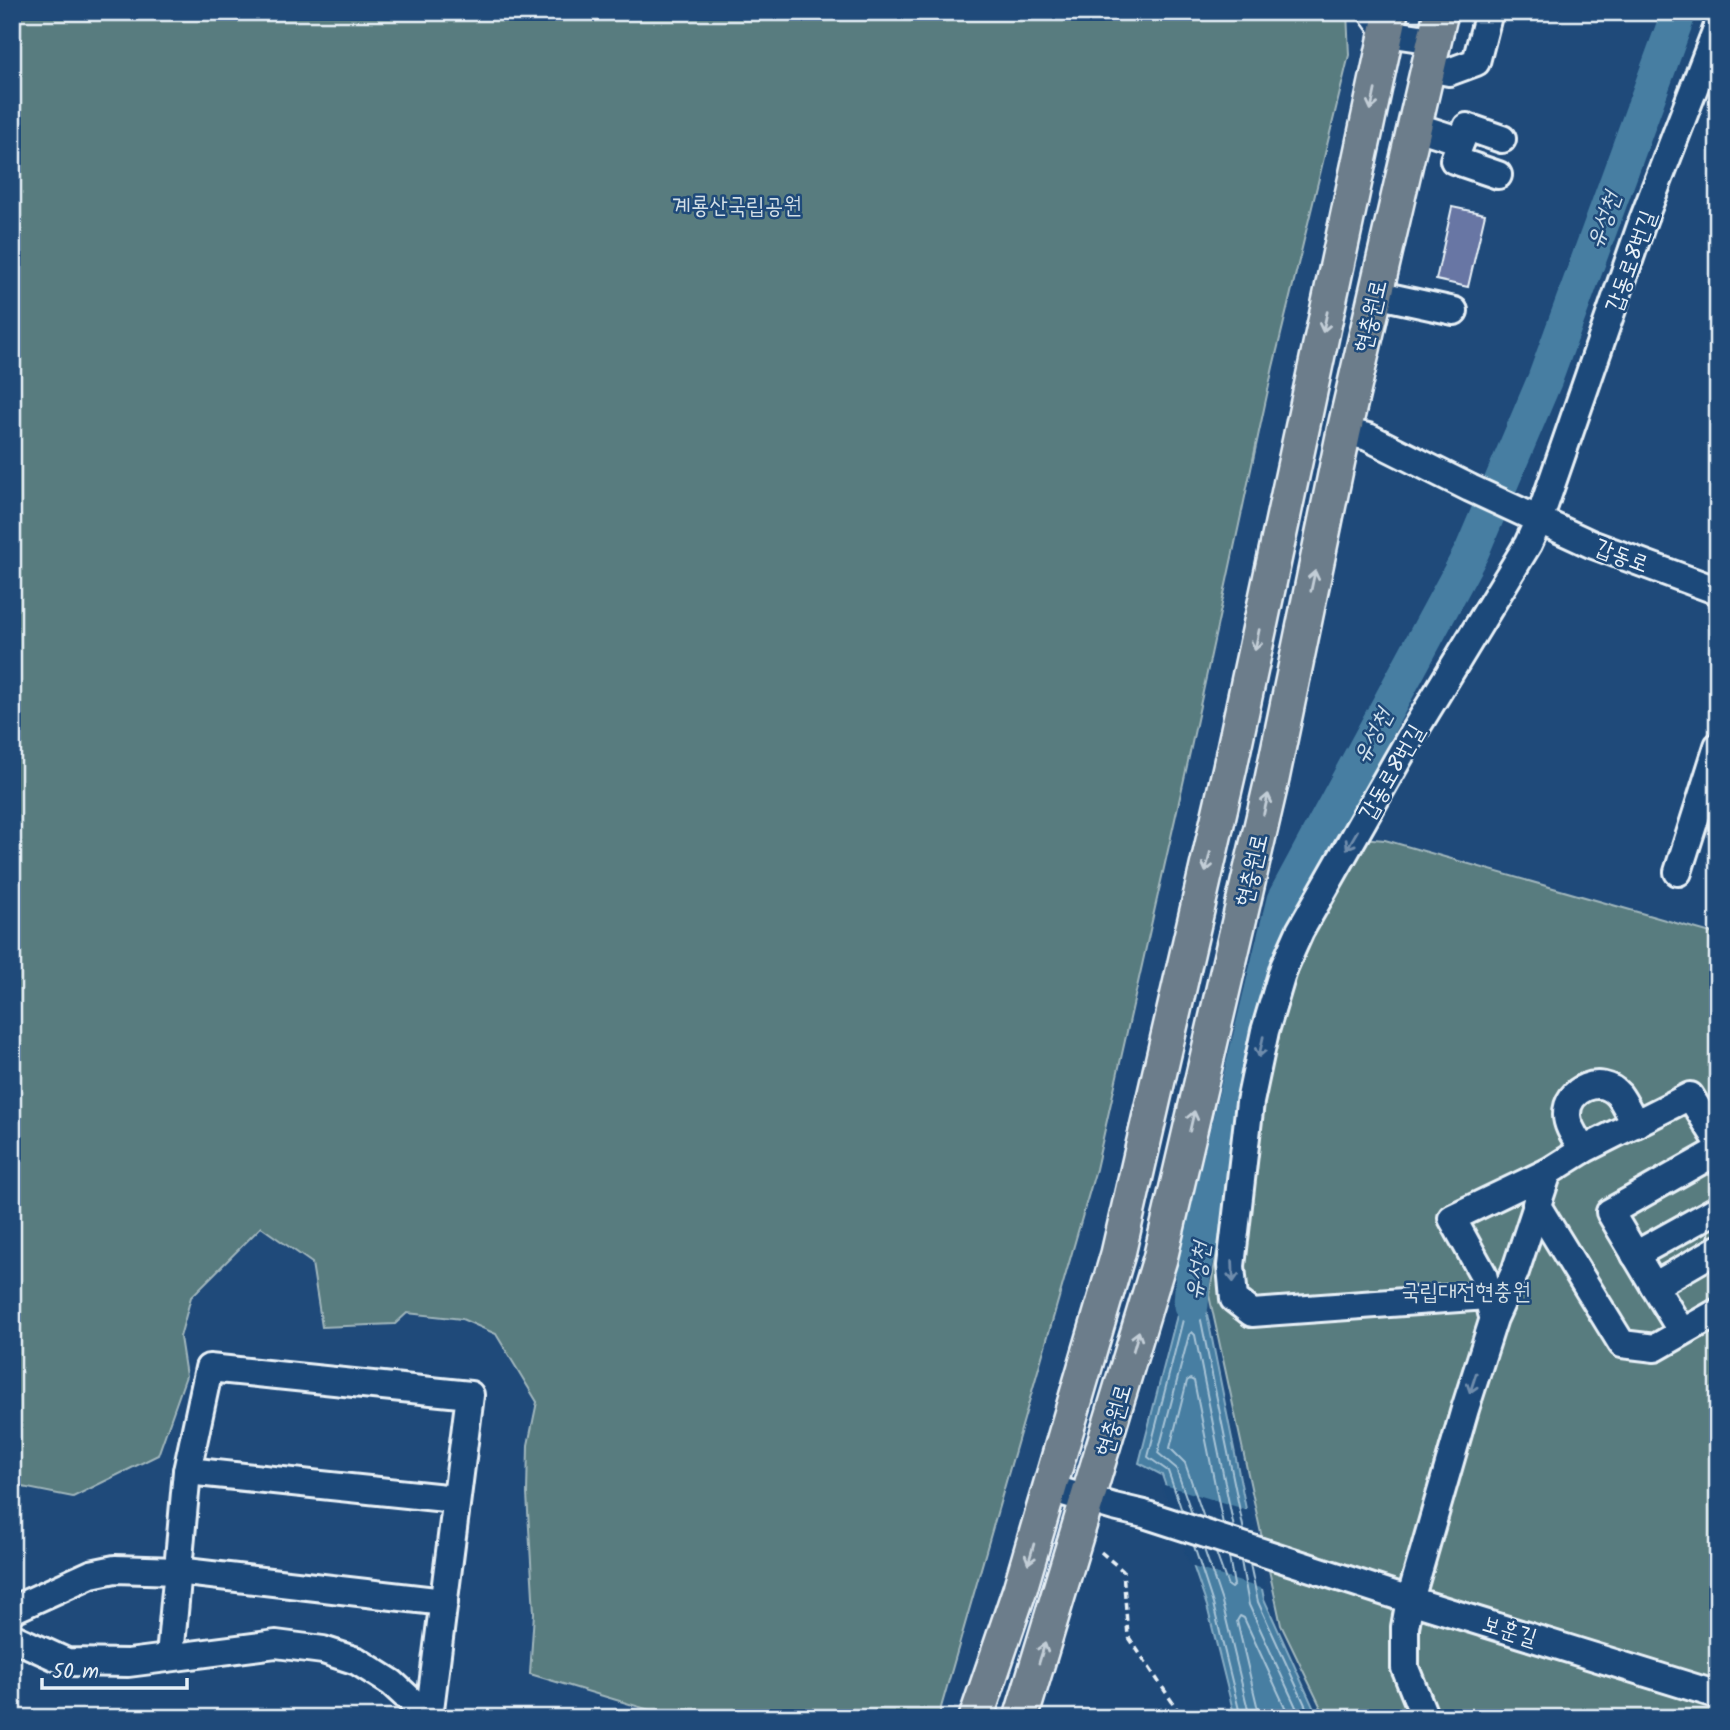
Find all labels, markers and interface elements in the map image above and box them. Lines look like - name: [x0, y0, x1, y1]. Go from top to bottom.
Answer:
- one-way arrow: [1365, 88, 1378, 110]
- water label: 유성천: [1576, 184, 1634, 254]
- park label: 계룡산국립공원: [672, 189, 802, 225]
- street label: 갑동로8번길: [1597, 206, 1667, 318]
- street label: 현충원로: [1346, 276, 1398, 357]
- one-way arrow: [1317, 310, 1331, 333]
- street label: 갑동로: [1589, 530, 1654, 584]
- one-way arrow: [1306, 570, 1320, 593]
- one-way arrow: [1249, 628, 1263, 651]
- water label: 유성천: [1343, 700, 1405, 771]
- street label: 갑동로8번길: [1351, 718, 1435, 828]
- one-way arrow: [1260, 793, 1273, 816]
- one-way arrow: [1345, 829, 1358, 850]
- street label: 현충원로: [1227, 830, 1279, 911]
- one-way arrow: [1201, 851, 1214, 873]
- one-way arrow: [1254, 1035, 1268, 1058]
- one-way arrow: [1186, 1110, 1200, 1133]
- water label: 유성천: [1175, 1237, 1223, 1303]
- one-way arrow: [1226, 1261, 1239, 1284]
- park label: 국립대전현충원: [1401, 1275, 1531, 1311]
- one-way arrow: [1130, 1330, 1143, 1352]
- one-way arrow: [1466, 1372, 1479, 1394]
- street label: 현충원로: [1087, 1380, 1142, 1461]
- one-way arrow: [1023, 1542, 1036, 1564]
- street label: 보훈길: [1478, 1607, 1541, 1657]
- one-way arrow: [1036, 1642, 1049, 1664]
- scale bar: [42, 1646, 187, 1690]
- text: 50 m: [52, 1656, 99, 1689]

